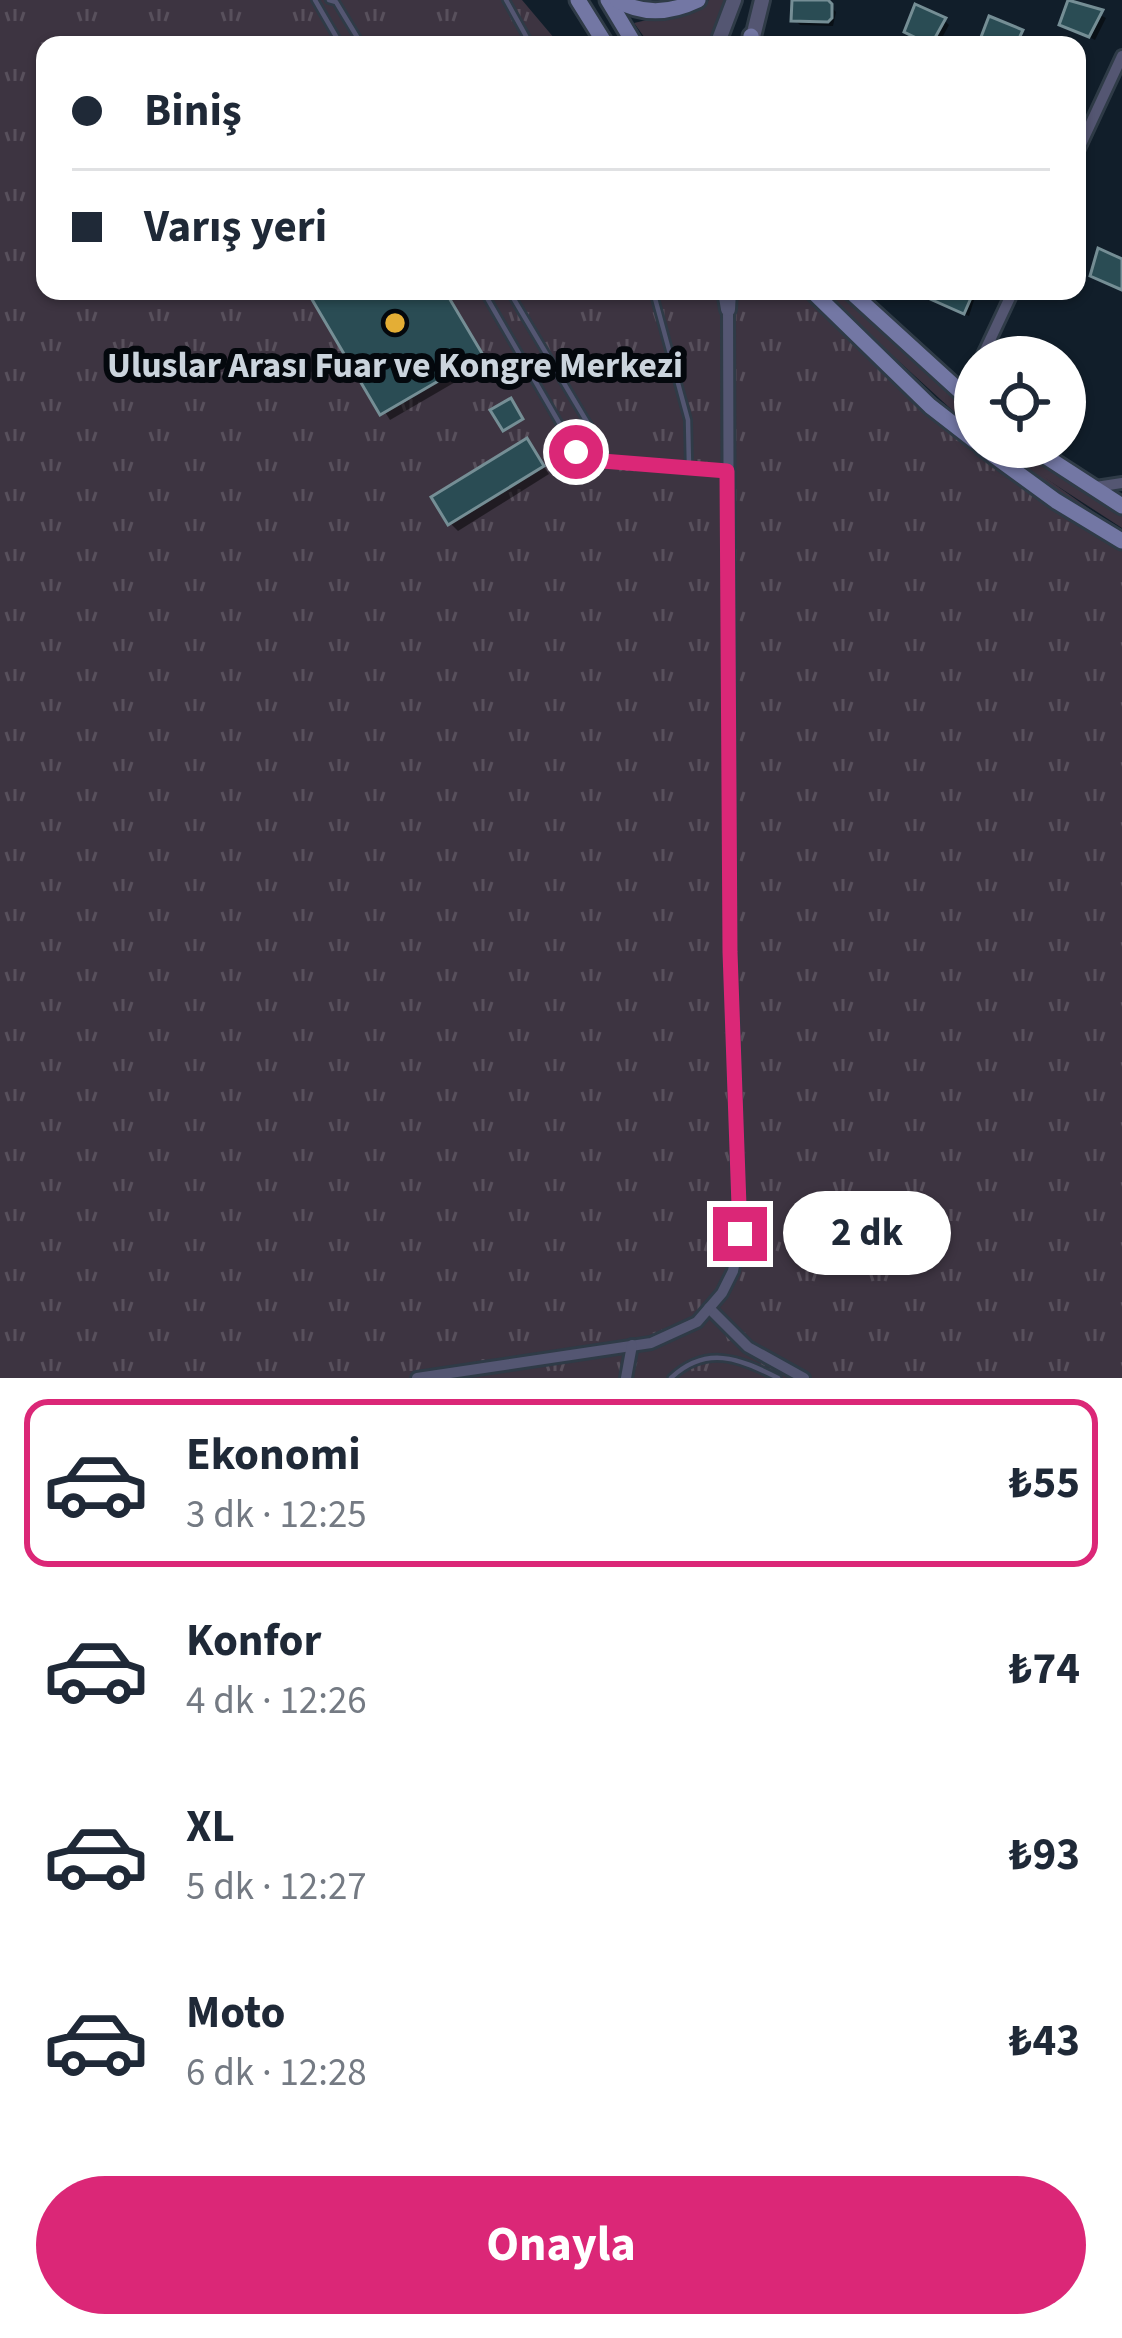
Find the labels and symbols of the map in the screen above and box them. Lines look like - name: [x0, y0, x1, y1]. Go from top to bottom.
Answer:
- marker: Uluslar Arası Fuar ve Kongre Merkezi: [382, 310, 408, 336]
- place label: Uluslar Arası Fuar ve Kongre Merkezi: [107, 340, 683, 391]
- route start: [549, 425, 603, 479]
- callout: 2 dk: [782, 1192, 950, 1276]
- route end: [713, 1207, 767, 1261]

